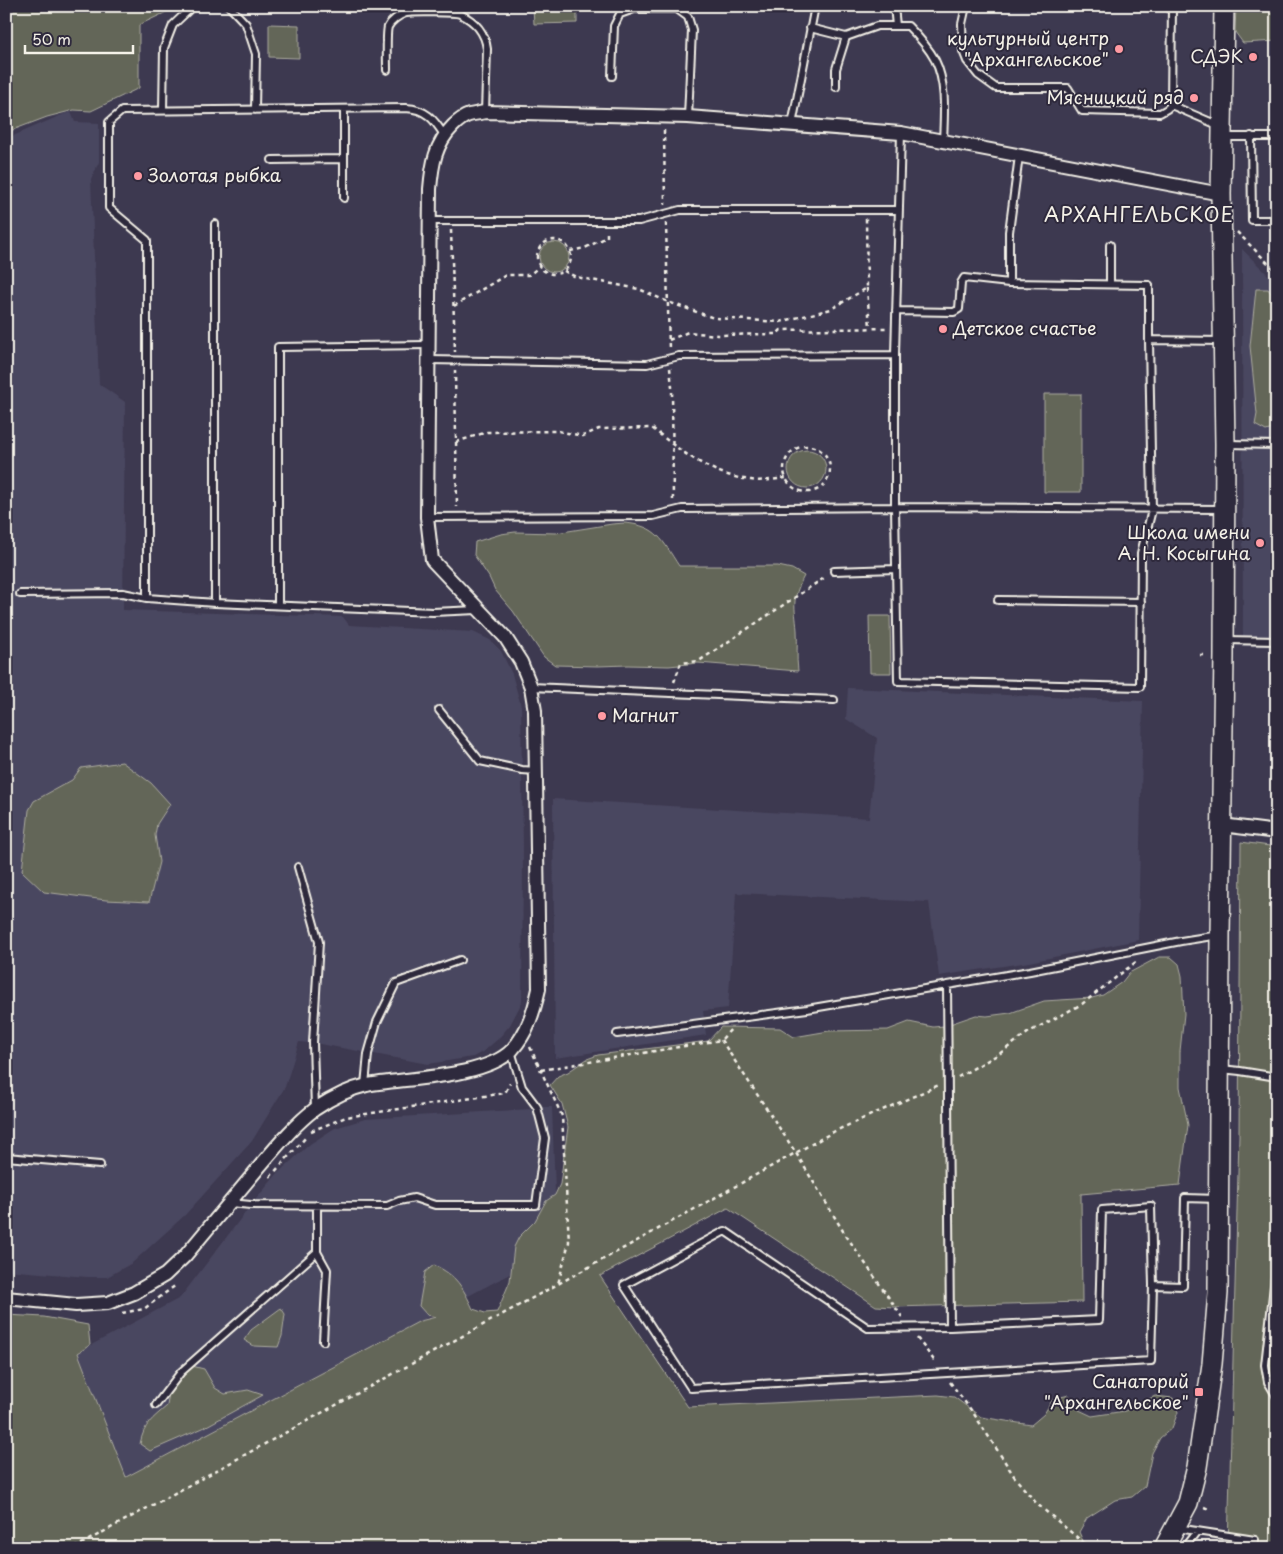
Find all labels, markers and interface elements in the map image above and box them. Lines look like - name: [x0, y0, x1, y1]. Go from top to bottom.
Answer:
- scale bar: [25, 22, 132, 54]
- place label: культурный центр "Архангельское": [947, 24, 1109, 72]
- text: 50 m: [32, 27, 71, 50]
- place label: СДЭК: [1190, 42, 1243, 69]
- marker: культурный центр "Архангельское": [1113, 43, 1125, 55]
- marker: СДЭК: [1247, 51, 1259, 63]
- place label: Мясницкий ряд: [1047, 83, 1184, 110]
- marker: Мясницкий ряд: [1188, 92, 1200, 104]
- place label: Золотая рыбка: [148, 161, 282, 188]
- marker: Золотая рыбка: [132, 170, 144, 182]
- district label: АРХАНГЕЛЬСКОЕ: [1044, 199, 1234, 229]
- place label: Детское счастье: [952, 314, 1097, 341]
- marker: Детское счастье: [937, 323, 949, 335]
- place label: Школа имени А. Н. Косыгина: [1118, 518, 1251, 566]
- marker: Школа имени А. Н. Косыгина: [1254, 537, 1266, 549]
- place label: Магнит: [612, 701, 679, 728]
- marker: Магнит: [596, 710, 608, 722]
- place label: Санаторий "Архангельское": [1044, 1367, 1189, 1415]
- marker: Санаторий "Архангельское": [1193, 1386, 1205, 1398]

